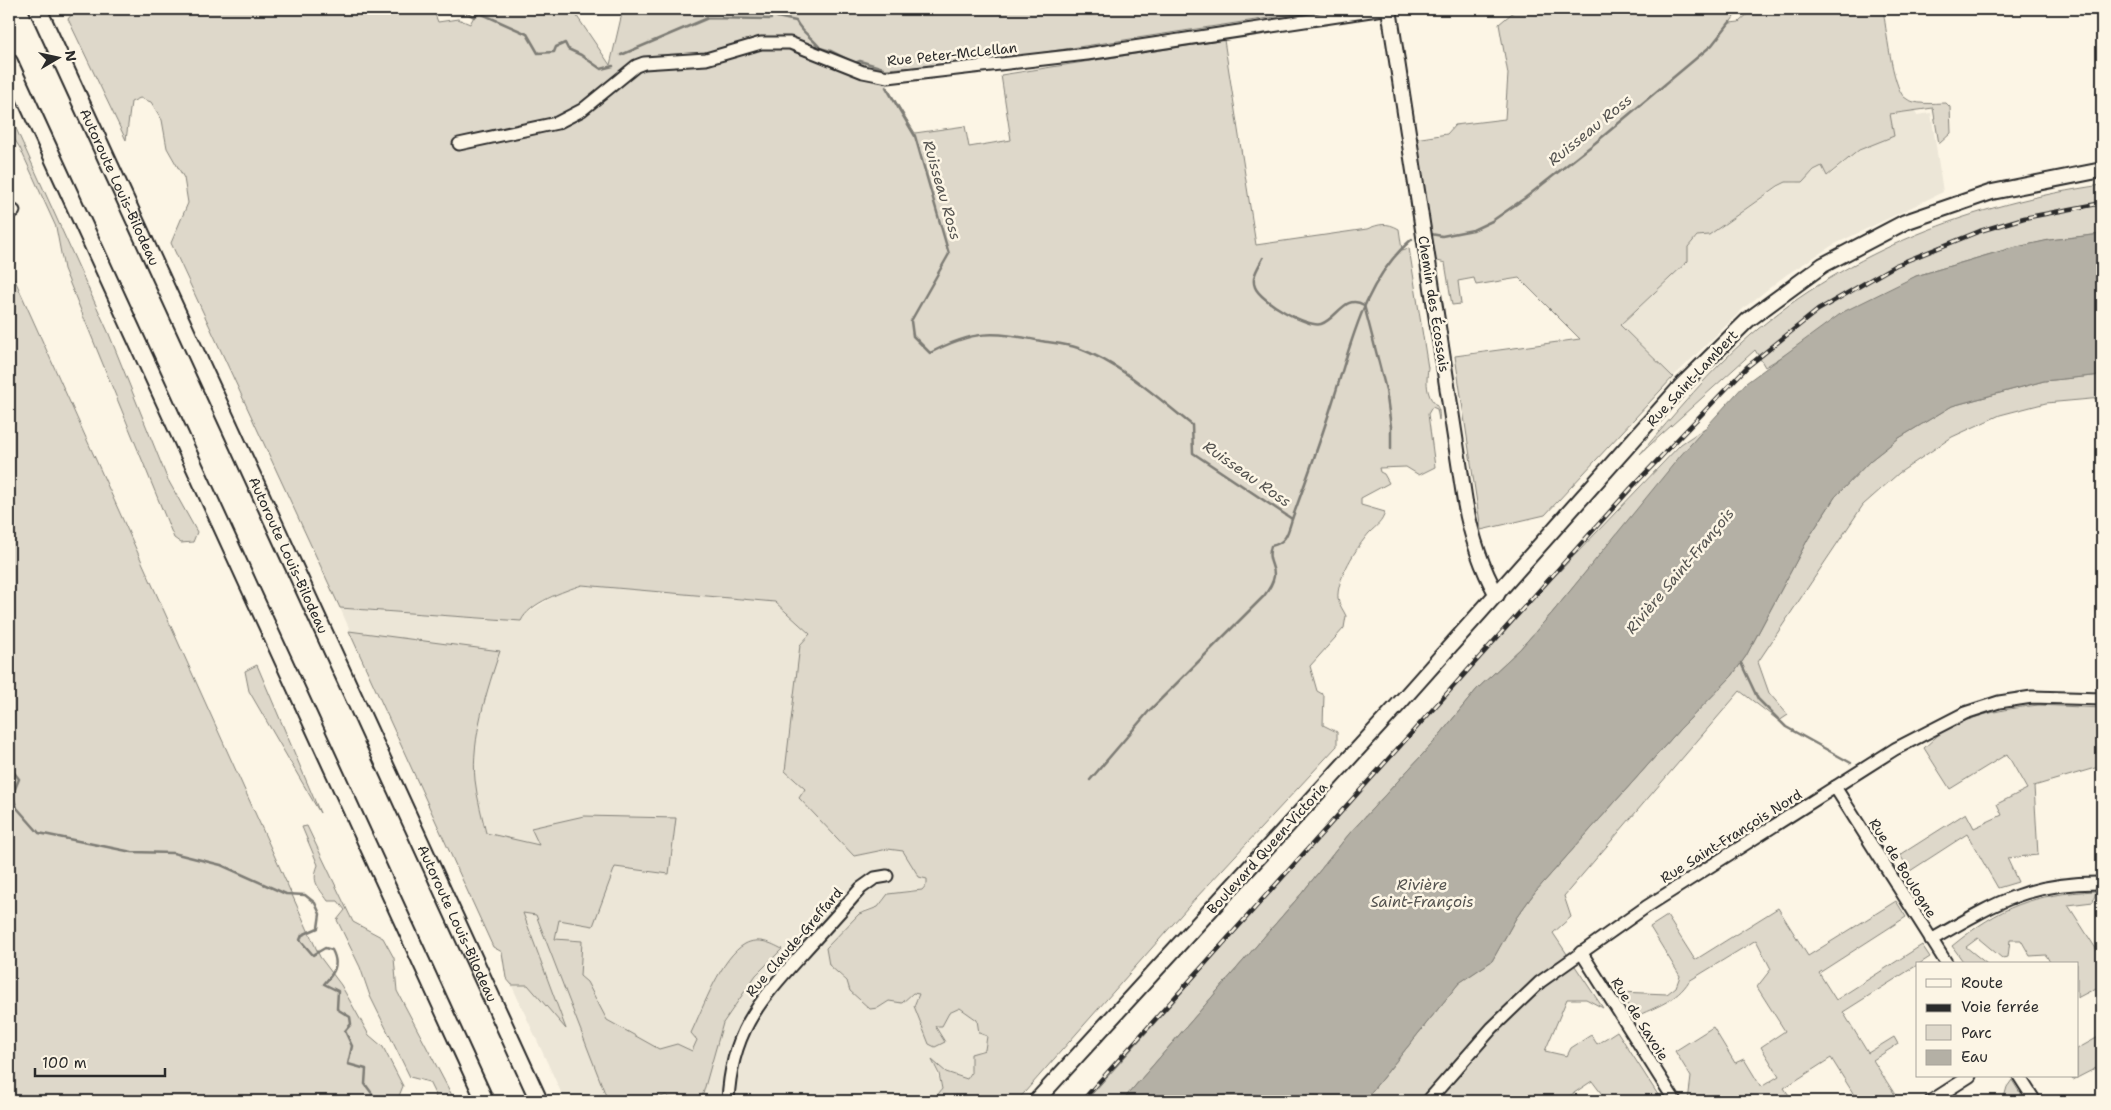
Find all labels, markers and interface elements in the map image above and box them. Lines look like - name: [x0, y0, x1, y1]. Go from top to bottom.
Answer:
- north arrow: [32, 32, 82, 82]
- street label: Rue Peter-McLellan: [886, 38, 1018, 70]
- text: N: [61, 49, 81, 63]
- water label: Ruisseau Ross: [1544, 90, 1636, 170]
- street label: Autoroute Louis-Bilodeau: [76, 106, 164, 269]
- water label: Ruisseau Ross: [918, 138, 966, 242]
- street label: Chemin des Écossais: [1414, 234, 1454, 374]
- street label: Rue Saint-Lambert: [1643, 326, 1741, 430]
- water label: Ruisseau Ross: [1199, 436, 1295, 512]
- street label: Autoroute Louis-Bilodeau: [245, 474, 332, 637]
- water label: Rivière Saint-François: [1621, 504, 1739, 638]
- street label: Boulevard Queen-Victoria: [1203, 778, 1331, 918]
- street label: Rue Saint-François Nord: [1657, 785, 1805, 887]
- street label: Rue de Boulogne: [1865, 815, 1941, 921]
- street label: Autoroute Louis-Bilodeau: [414, 842, 501, 1005]
- water label: Rivière Saint-François: [1370, 875, 1474, 912]
- street label: Rue Claude-Greffard: [742, 884, 846, 1000]
- legend: [1916, 962, 2078, 1078]
- text: Route: [1961, 973, 2003, 993]
- street label: Rue de Savoie: [1607, 974, 1673, 1064]
- text: Voie ferrée: [1961, 997, 2039, 1017]
- text: Parc: [1961, 1023, 1992, 1043]
- scale bar: [35, 1045, 165, 1077]
- text: Eau: [1961, 1047, 1988, 1067]
- text: 100 m: [42, 1053, 87, 1073]

